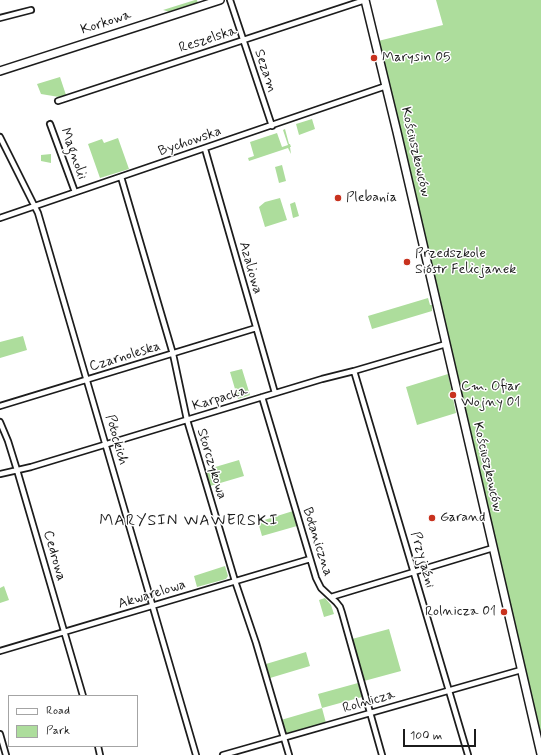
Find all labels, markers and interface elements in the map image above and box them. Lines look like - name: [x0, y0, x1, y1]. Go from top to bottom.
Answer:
- street label: Korkowa: [79, 7, 133, 39]
- street label: Reszelska: [177, 23, 239, 57]
- street label: Sezam: [250, 47, 280, 95]
- place label: Marysin 05: [382, 50, 451, 66]
- marker: Marysin 05: [369, 53, 379, 63]
- street label: Kościuszkowców: [396, 105, 434, 199]
- street label: Bychowska: [156, 123, 224, 161]
- street label: Magnolii: [56, 126, 90, 182]
- place label: Plebania: [346, 190, 397, 206]
- marker: Plebania: [333, 193, 343, 203]
- street label: Azaliowa: [235, 240, 265, 296]
- place label: Przedszkole Sióstr Felicjanek: [415, 246, 516, 278]
- marker: Przedszkole Sióstr Felicjanek: [402, 257, 412, 267]
- street label: Czarnoleska: [87, 338, 163, 376]
- place label: Cm. Ofiar Wojny 01: [461, 379, 521, 412]
- street label: Karpacka: [190, 383, 250, 415]
- marker: Cm. Ofiar Wojny 01: [448, 390, 458, 400]
- street label: Potockich: [101, 413, 131, 467]
- street label: Kościuszkowców: [468, 420, 506, 514]
- street label: Storczykowa: [192, 427, 230, 501]
- street label: Botaniczna: [298, 506, 336, 578]
- place label: Garand: [440, 510, 485, 526]
- district label: MARYSIN WAWERSKI: [101, 512, 277, 532]
- marker: Garand: [427, 513, 437, 523]
- street label: Cedrowa: [39, 529, 69, 583]
- street label: Przyjaźni: [406, 530, 438, 590]
- street label: Akwarelowa: [116, 577, 188, 613]
- place label: Rolnicza 01: [425, 604, 496, 620]
- marker: Rolnicza 01: [499, 607, 509, 617]
- street label: Rolnicza: [341, 687, 397, 717]
- legend: [8, 695, 138, 747]
- text: Road: [46, 703, 70, 719]
- scale bar: [405, 721, 478, 747]
- text: Park: [46, 723, 70, 739]
- text: 100 m: [410, 728, 442, 744]

